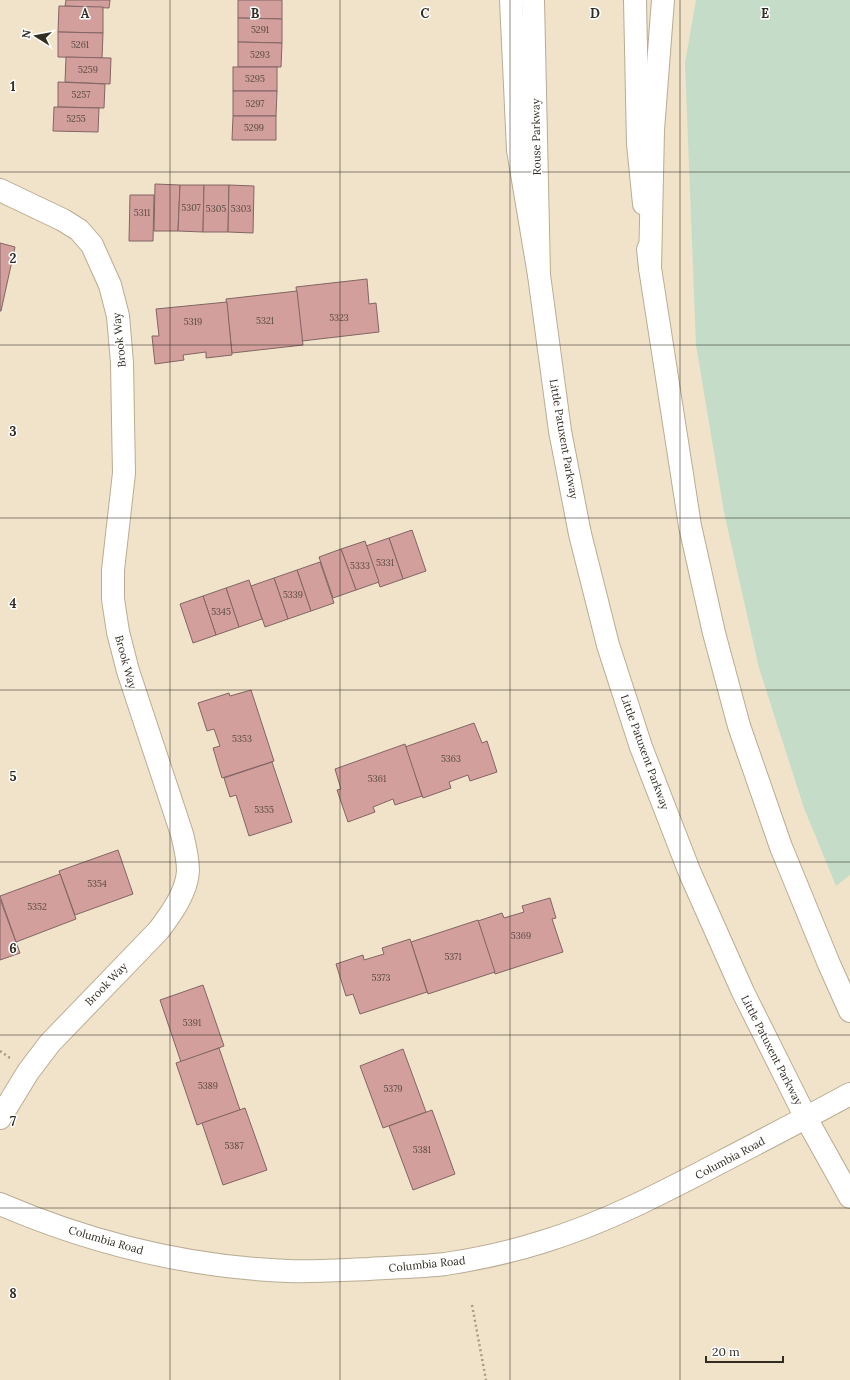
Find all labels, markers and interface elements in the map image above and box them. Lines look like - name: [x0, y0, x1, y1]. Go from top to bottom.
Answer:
- text: A: [81, 5, 90, 22]
- text: B: [251, 5, 260, 22]
- text: C: [421, 5, 430, 22]
- text: D: [590, 5, 600, 22]
- text: E: [761, 5, 769, 22]
- north arrow: [16, 16, 56, 56]
- house number: 5291: [251, 24, 269, 35]
- text: N: [18, 28, 34, 40]
- house number: 5261: [71, 39, 89, 50]
- house number: 5293: [250, 49, 270, 60]
- house number: 5259: [78, 64, 98, 75]
- house number: 5295: [245, 73, 265, 84]
- text: 1: [10, 78, 16, 95]
- house number: 5257: [72, 89, 90, 100]
- house number: 5297: [246, 98, 264, 109]
- street label: Rouse Parkway: [528, 98, 544, 175]
- house number: 5255: [66, 113, 86, 124]
- house number: 5299: [244, 122, 264, 133]
- house number: 5307: [181, 202, 201, 213]
- house number: 5305: [206, 203, 226, 214]
- house number: 5303: [231, 203, 251, 214]
- house number: 5311: [134, 207, 150, 218]
- text: 2: [10, 250, 17, 267]
- street label: Brook Way: [109, 312, 129, 368]
- house number: 5323: [329, 312, 349, 323]
- house number: 5321: [256, 315, 274, 326]
- house number: 5319: [184, 316, 202, 327]
- street label: Little Patuxent Parkway: [547, 378, 581, 500]
- text: 3: [9, 423, 17, 440]
- house number: 5331: [376, 557, 394, 568]
- house number: 5333: [350, 560, 370, 571]
- house number: 5339: [283, 589, 303, 600]
- text: 4: [9, 595, 17, 612]
- house number: 5345: [211, 606, 231, 617]
- street label: Brook Way: [112, 634, 140, 691]
- street label: Little Patuxent Parkway: [618, 692, 672, 812]
- house number: 5353: [232, 733, 252, 744]
- house number: 5363: [441, 753, 461, 764]
- text: 5: [9, 768, 17, 785]
- house number: 5361: [368, 773, 386, 784]
- house number: 5355: [254, 804, 274, 815]
- house number: 5354: [87, 878, 107, 889]
- house number: 5352: [27, 901, 47, 912]
- house number: 5369: [511, 930, 531, 941]
- text: 6: [9, 940, 17, 957]
- house number: 5371: [444, 951, 462, 962]
- street label: Brook Way: [82, 959, 130, 1009]
- house number: 5373: [372, 972, 390, 983]
- street label: Little Patuxent Parkway: [738, 993, 806, 1107]
- house number: 5391: [183, 1017, 201, 1028]
- house number: 5389: [198, 1080, 218, 1091]
- house number: 5379: [383, 1083, 403, 1094]
- text: 7: [10, 1113, 16, 1130]
- street label: Columbia Road: [693, 1134, 768, 1182]
- house number: 5387: [224, 1140, 244, 1151]
- house number: 5381: [413, 1144, 431, 1155]
- street label: Columbia Road: [67, 1223, 145, 1257]
- street label: Columbia Road: [388, 1253, 466, 1275]
- text: 8: [9, 1285, 17, 1302]
- scale bar: [706, 1338, 783, 1364]
- text: 20 m: [712, 1344, 740, 1359]

